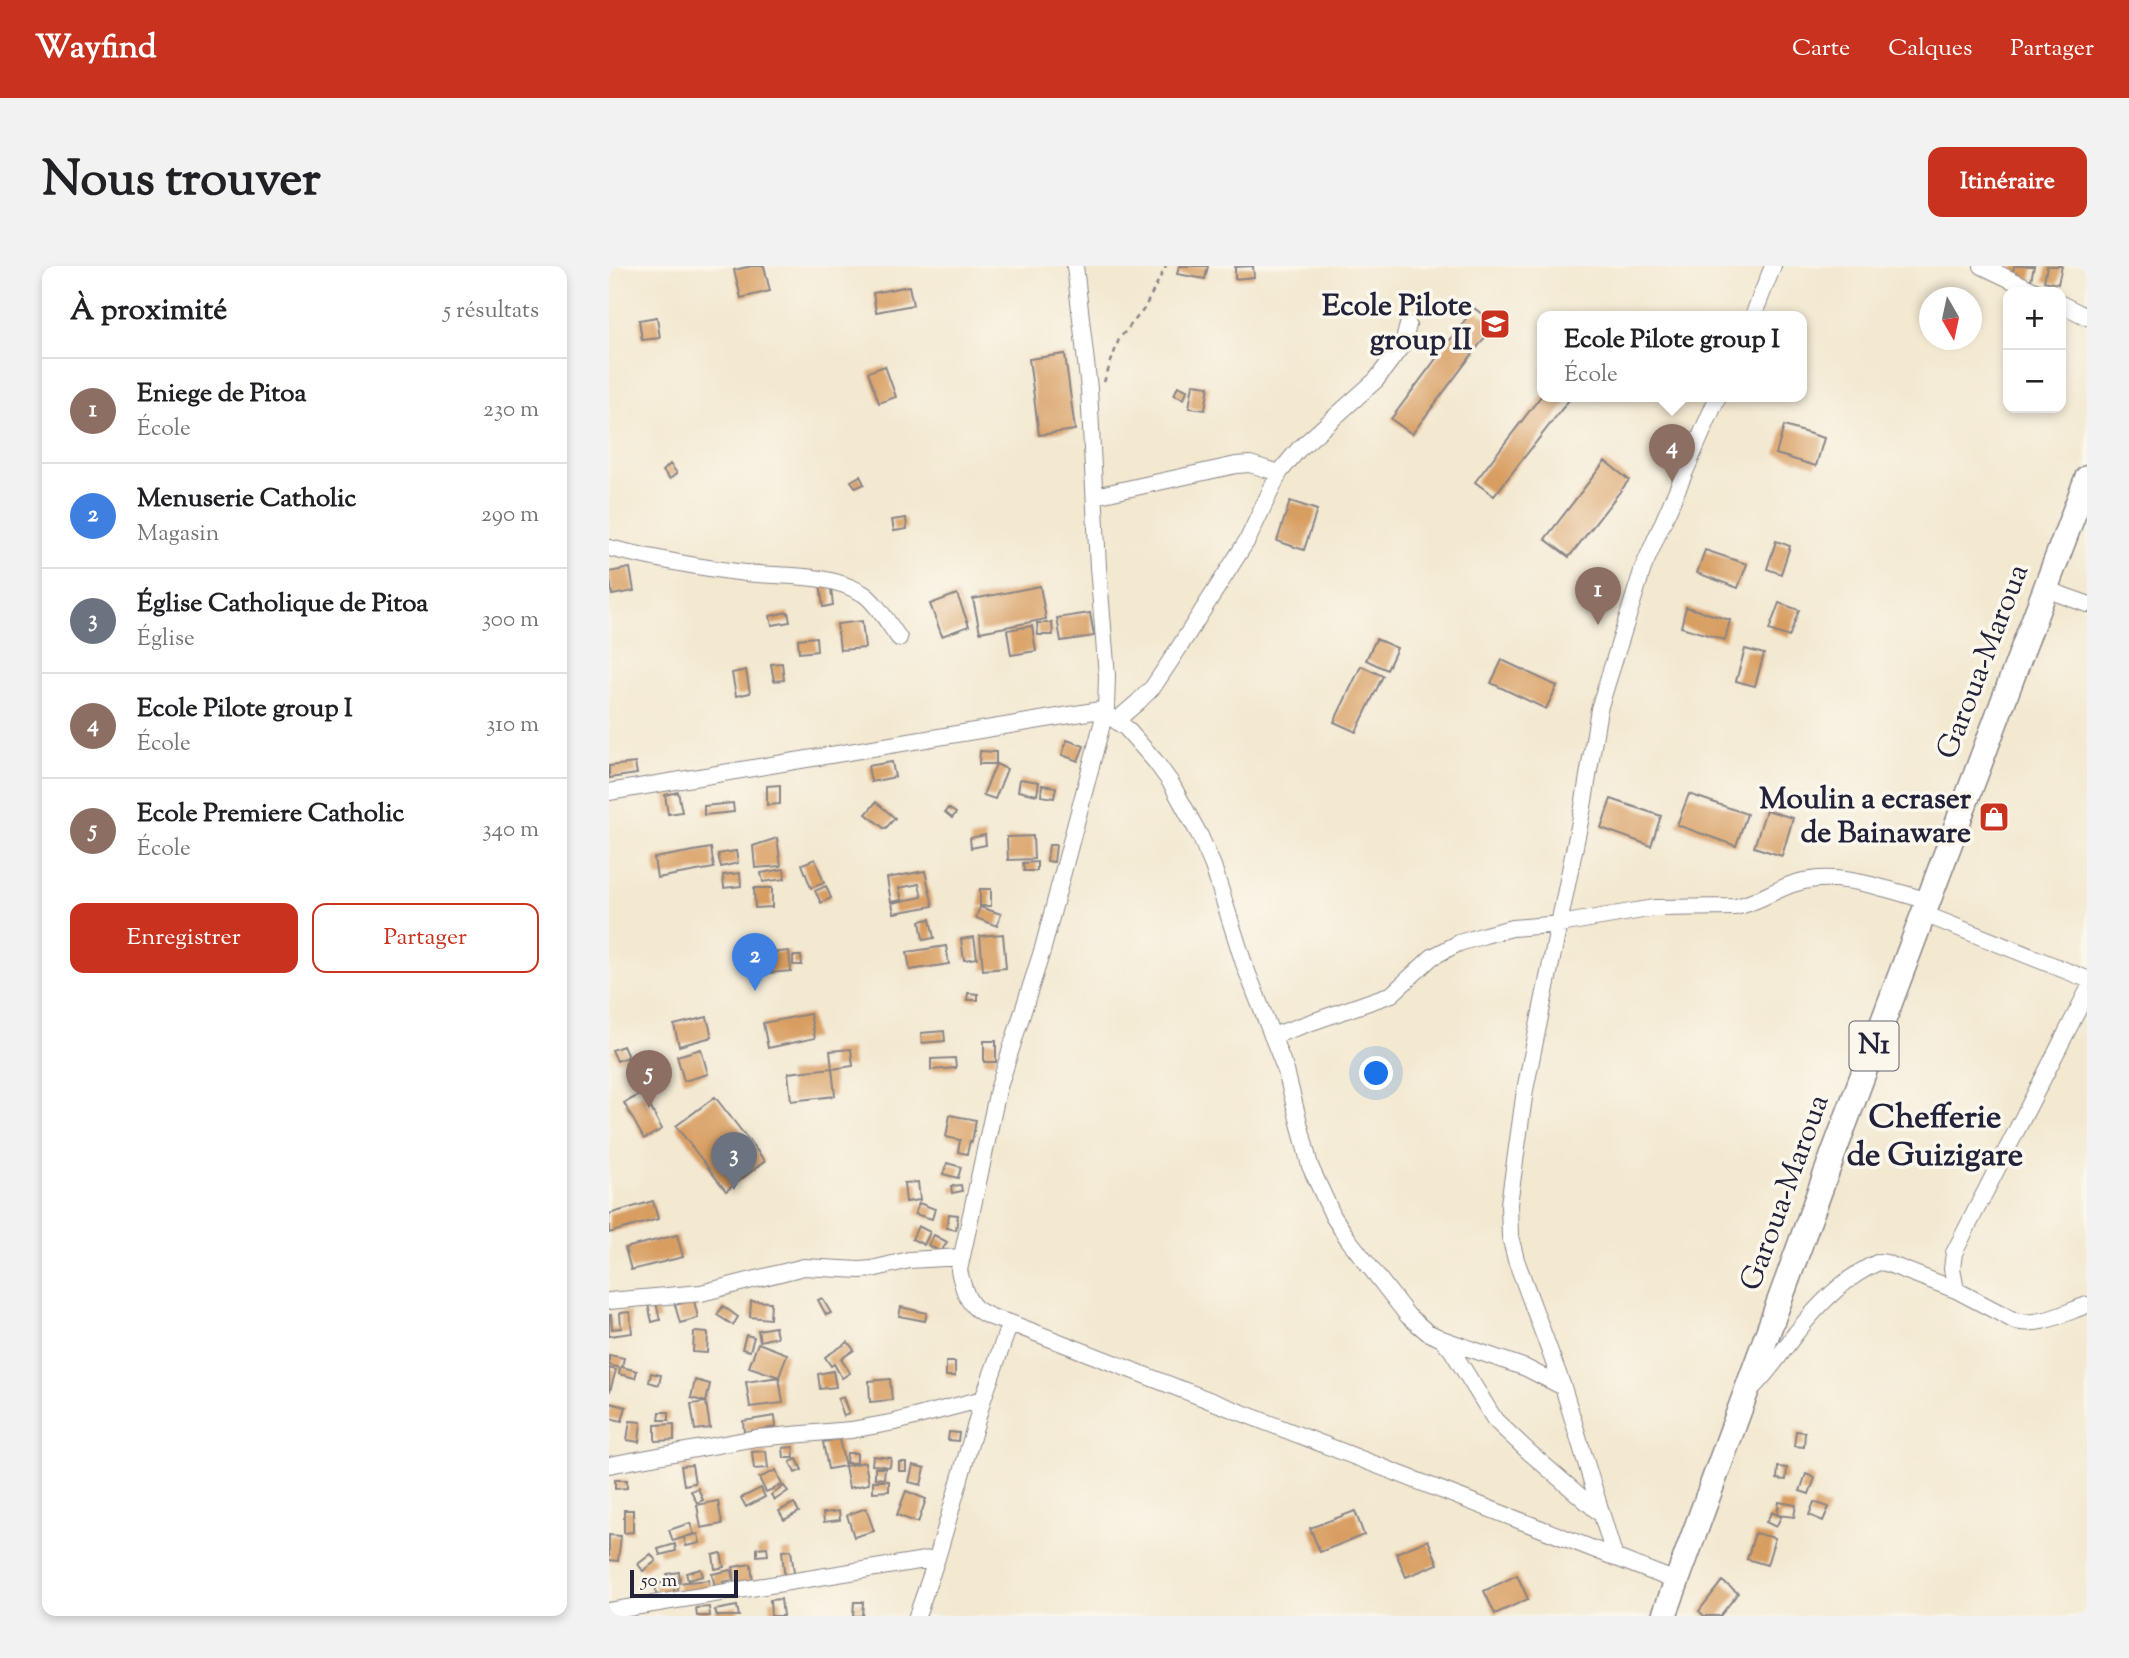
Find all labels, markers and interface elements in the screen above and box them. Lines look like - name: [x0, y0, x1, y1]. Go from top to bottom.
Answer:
- text: Wayfind: [35, 25, 157, 73]
- text: Carte: [1792, 32, 1850, 66]
- text: Calques: [1888, 32, 1972, 66]
- text: Partager: [2010, 32, 2094, 66]
- text: Nous trouver: [42, 147, 321, 217]
- button: Itinéraire: [1928, 147, 2087, 217]
- place label: Ecole Pilote group II: [1322, 286, 1472, 363]
- north arrow: [1919, 287, 1982, 350]
- map controls: [2003, 287, 2066, 413]
- button: +: [2003, 287, 2066, 350]
- text: À proximité: [70, 290, 227, 333]
- text: 5 résultats: [443, 295, 539, 328]
- school or university icon: Ecole Pilote group II: [1478, 307, 1512, 341]
- popup: [1537, 311, 1807, 402]
- text: Ecole Pilote group I: [1564, 322, 1780, 359]
- button: −: [2003, 350, 2066, 413]
- text: École: [1564, 359, 1618, 392]
- text: Eniege de Pitoa: [137, 376, 306, 413]
- text: 1: [89, 394, 97, 427]
- text: 230 m: [483, 394, 539, 427]
- text: École: [137, 413, 191, 446]
- pin: 4: [1649, 424, 1695, 482]
- text: Menuserie Catholic: [137, 481, 356, 518]
- text: 2: [88, 499, 98, 532]
- text: 290 m: [481, 499, 539, 532]
- text: Magasin: [137, 518, 219, 551]
- street label: Garoua-Maroua: [1927, 558, 2041, 766]
- pin: 1: [1575, 567, 1621, 625]
- text: Église Catholique de Pitoa: [137, 586, 428, 623]
- text: 3: [88, 604, 98, 637]
- text: 300 m: [482, 604, 539, 637]
- text: Église: [137, 623, 195, 656]
- text: Ecole Pilote group I: [137, 691, 353, 728]
- text: 4: [87, 709, 99, 742]
- text: 310 m: [486, 709, 539, 742]
- text: École: [137, 728, 191, 761]
- place label: Moulin a ecraser de Bainaware: [1759, 779, 1972, 856]
- text: Ecole Premiere Catholic: [137, 796, 404, 833]
- shop icon: Moulin a ecraser de Bainaware: [1977, 800, 2011, 834]
- text: 5: [89, 814, 97, 847]
- text: 340 m: [482, 814, 539, 847]
- text: École: [137, 833, 191, 866]
- button: Enregistrer: [70, 903, 298, 973]
- button: Partager: [312, 903, 539, 973]
- pin: 2: [732, 933, 778, 991]
- road number: N1: [1849, 1022, 1899, 1070]
- pin: 5: [626, 1050, 672, 1108]
- your location: [1359, 1056, 1393, 1090]
- street label: Garoua-Maroua: [1731, 1089, 1841, 1297]
- district label: Chefferie de Guizigare: [1847, 1095, 2023, 1181]
- pin: 3: [711, 1132, 757, 1190]
- scale bar: [630, 1567, 739, 1599]
- text: 50 m: [641, 1568, 677, 1595]

